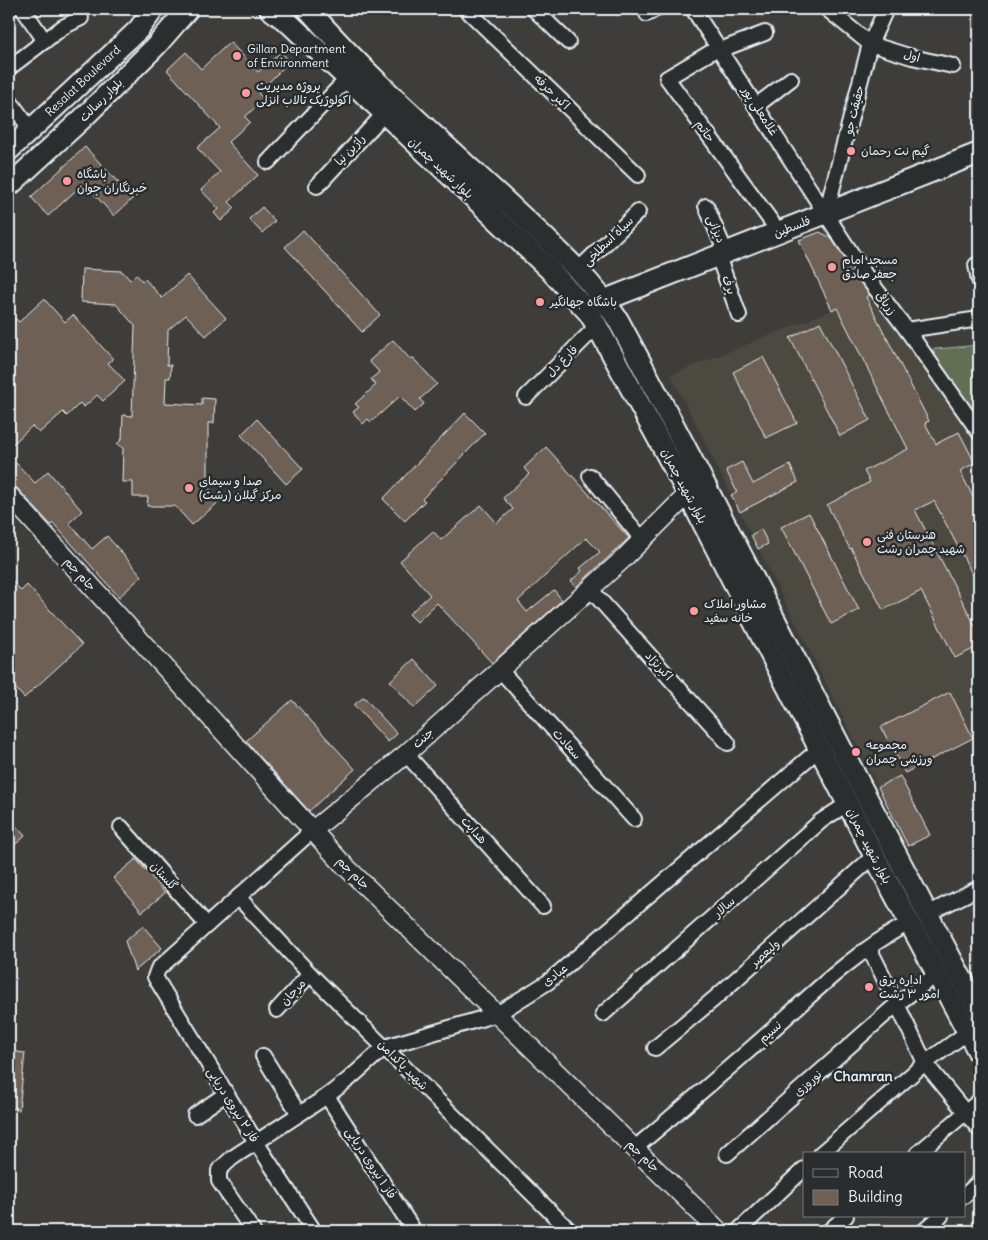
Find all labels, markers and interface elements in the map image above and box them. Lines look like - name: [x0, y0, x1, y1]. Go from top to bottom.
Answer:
- place label: Gillan Department of Environment: [247, 41, 346, 70]
- street label: Resalat Boulevard: [42, 42, 124, 119]
- street label: اول: [902, 46, 922, 66]
- marker: Gillan Department of Environment: [231, 50, 243, 62]
- street label: اکبر حرفه: [531, 71, 573, 113]
- street label: بلوار رسالت: [76, 75, 126, 125]
- place label: پروژه مدیریت اکولوژیک تالاب انزلی: [256, 78, 351, 108]
- street label: غلامعلی پور: [738, 82, 782, 139]
- street label: حقیقت جو: [840, 84, 868, 137]
- marker: پروژه مدیریت اکولوژیک تالاب انزلی: [240, 87, 252, 99]
- street label: حاتم: [691, 117, 719, 146]
- street label: راژین نیا: [331, 131, 368, 169]
- street label: بلوار شهید چمران: [405, 134, 477, 202]
- place label: گیم نت رحمان: [861, 143, 930, 160]
- marker: گیم نت رحمان: [845, 145, 857, 157]
- place label: باشگاه خبرنگاران جوان: [77, 166, 147, 196]
- marker: باشگاه خبرنگاران جوان: [61, 175, 73, 187]
- street label: دیزانی: [703, 212, 729, 246]
- street label: سیاه اسطلخی: [579, 213, 637, 269]
- street label: فلسطین: [771, 213, 813, 240]
- place label: مسجد امام جعفر صادق: [842, 252, 898, 282]
- marker: مسجد امام جعفر صادق: [826, 261, 838, 273]
- street label: برف: [718, 273, 740, 297]
- street label: زربافی: [872, 288, 900, 318]
- place label: باشگاه جهانگیر: [549, 294, 617, 310]
- marker: باشگاه جهانگیر: [534, 296, 546, 308]
- street label: فارغ دل: [543, 342, 582, 381]
- street label: بلوار شهید چمران: [657, 446, 711, 526]
- place label: صدا و سیمای مرکز گیلان (رشت): [199, 473, 282, 502]
- marker: صدا و سیمای مرکز گیلان (رشت): [183, 482, 195, 494]
- place label: هنرستان فنی شهید چمران رشت: [877, 527, 965, 556]
- marker: هنرستان فنی شهید چمران رشت: [861, 536, 873, 548]
- street label: جام جم: [60, 554, 99, 595]
- place label: مشاور املاک خانه سفید: [704, 596, 766, 625]
- marker: مشاور املاک خانه سفید: [688, 605, 700, 617]
- street label: اکبرنژاد: [642, 648, 676, 684]
- street label: جنت: [409, 724, 437, 752]
- street label: سعادت: [550, 725, 585, 762]
- place label: مجموعه ورزشی چمران: [866, 737, 932, 767]
- marker: مجموعه ورزشی چمران: [850, 746, 862, 758]
- street label: بلوار شهید چمران: [843, 805, 895, 887]
- street label: هدایت: [458, 813, 491, 847]
- street label: جام جم: [332, 853, 373, 894]
- street label: گلستان: [148, 858, 181, 893]
- street label: سالار: [709, 893, 738, 921]
- street label: ولیعصر: [746, 936, 783, 971]
- street label: عبادی: [539, 960, 571, 990]
- place label: اداره برق امور ۳ رشت: [879, 972, 940, 1001]
- street label: مرجان: [277, 975, 309, 1009]
- marker: اداره برق امور ۳ رشت: [863, 981, 875, 993]
- street label: نسیم: [755, 1017, 786, 1047]
- street label: شهید پاکدامن: [374, 1036, 432, 1094]
- street label: فاز ۲ نیروی دریایی: [203, 1064, 263, 1146]
- street label: نوروزی: [790, 1066, 826, 1100]
- district label: Chamran: [833, 1067, 893, 1085]
- street label: فاز ۱ نیروی دریایی: [342, 1124, 400, 1202]
- street label: جام جم: [622, 1136, 663, 1177]
- legend: [803, 1152, 966, 1218]
- text: Road: [848, 1163, 883, 1182]
- text: Building: [848, 1187, 903, 1206]

